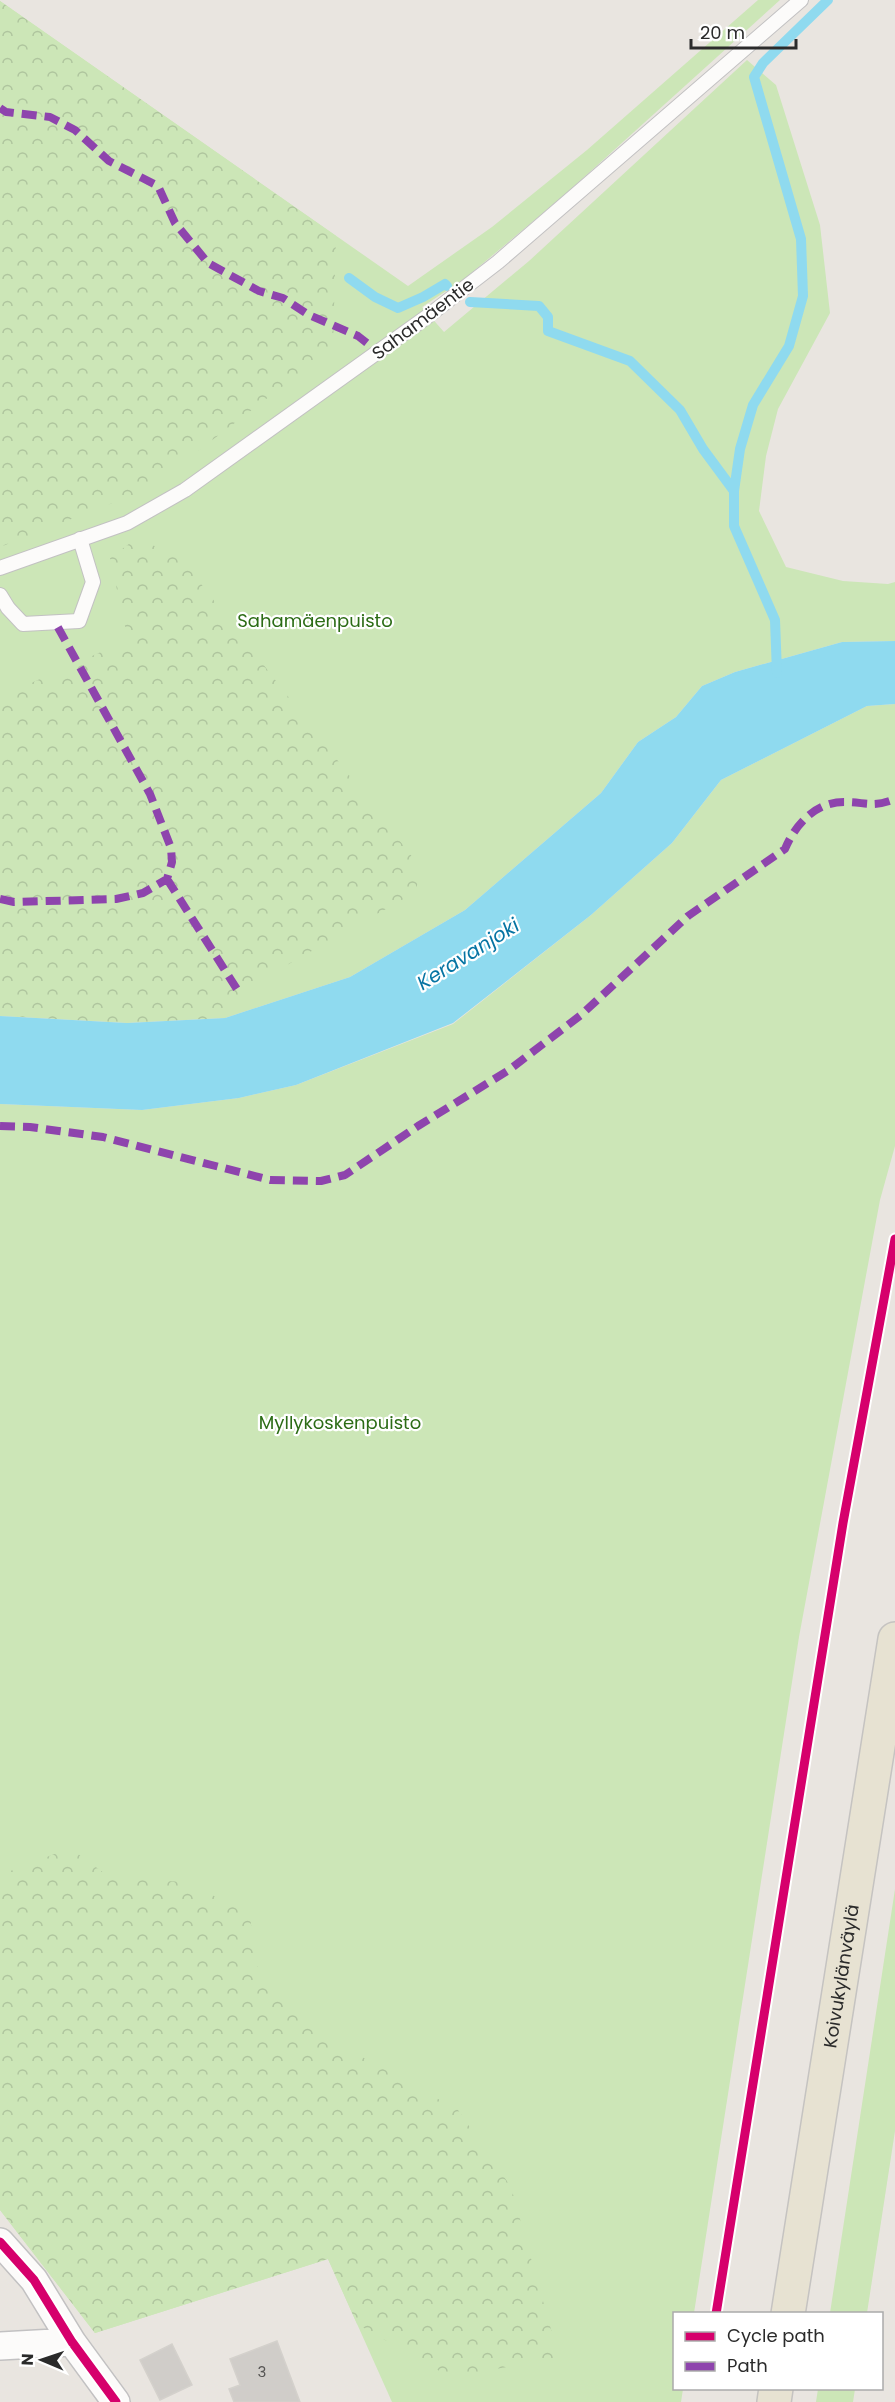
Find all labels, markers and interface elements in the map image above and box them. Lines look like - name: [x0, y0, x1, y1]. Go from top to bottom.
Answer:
- scale bar: [691, 12, 796, 50]
- text: 20 m: [700, 20, 745, 45]
- street label: Sahamäentie: [366, 272, 479, 365]
- park label: Sahamäenpuisto: [237, 608, 393, 633]
- water label: Keravanjoki: [411, 911, 525, 997]
- park label: Myllykoskenpuisto: [259, 1410, 421, 1435]
- street label: Koivukylänväylä: [817, 1903, 865, 2050]
- legend: [673, 2312, 883, 2390]
- text: Cycle path: [727, 2323, 825, 2348]
- north arrow: [12, 2330, 72, 2390]
- text: N: [16, 2353, 39, 2366]
- text: Path: [727, 2353, 768, 2378]
- house number: 3: [258, 2361, 266, 2382]

